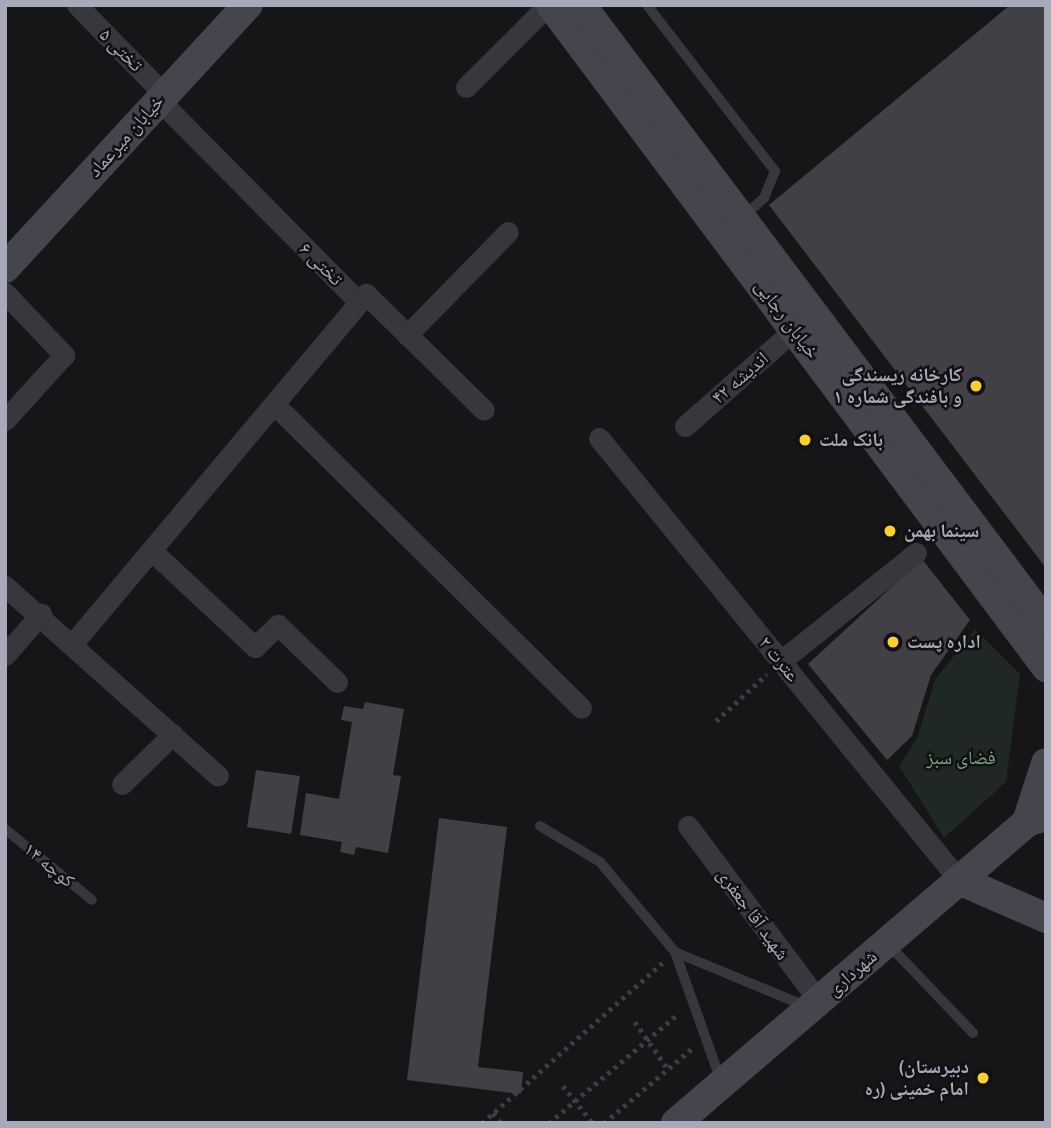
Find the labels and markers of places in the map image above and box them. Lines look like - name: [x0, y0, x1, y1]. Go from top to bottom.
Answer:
- place label: کارخانه ریسندگی و بافندگی شماره ۱: [833, 364, 962, 408]
- marker: کارخانه ریسندگی و بافندگی شماره ۱: [968, 378, 984, 394]
- place label: بانک ملت: [819, 429, 883, 451]
- marker: بانک ملت: [797, 432, 813, 448]
- place label: سینما بهمن: [904, 520, 979, 542]
- marker: سینما بهمن: [882, 523, 898, 539]
- place label: اداره پست: [907, 631, 981, 653]
- marker: اداره پست: [885, 634, 901, 650]
- place label: (دبیرستان امام خمینی (ره: [865, 1056, 969, 1100]
- marker: (دبیرستان امام خمینی (ره: [975, 1070, 991, 1086]

